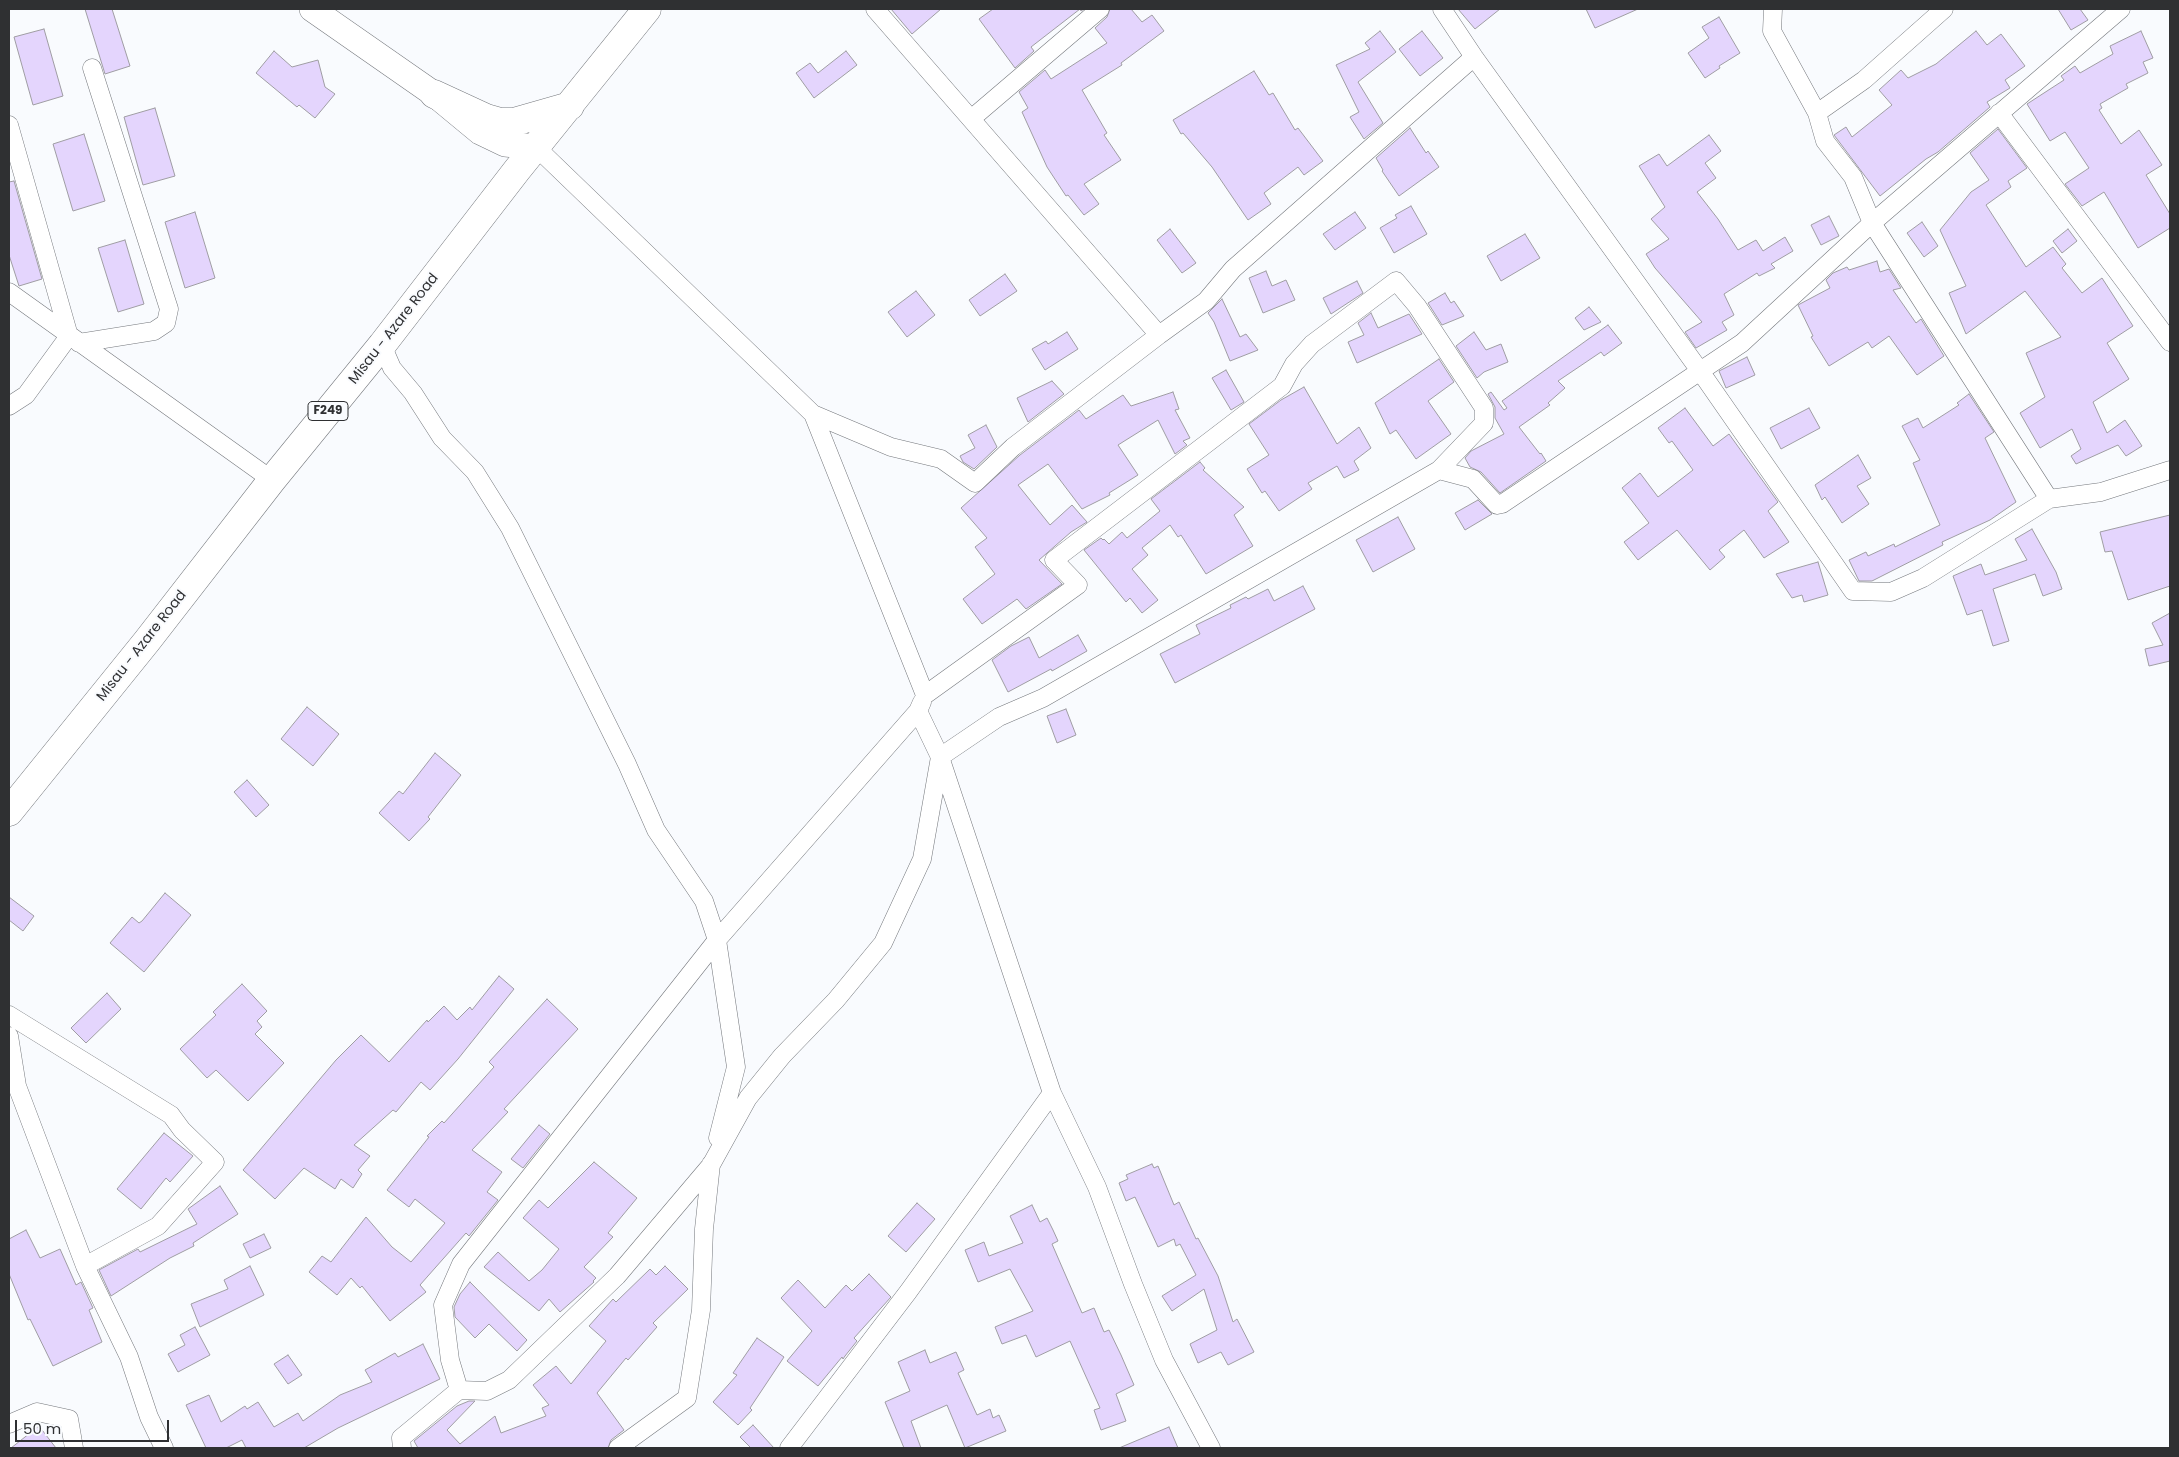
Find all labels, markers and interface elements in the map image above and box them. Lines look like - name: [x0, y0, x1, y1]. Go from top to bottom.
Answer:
- street label: Misau - Azare Road: [346, 270, 442, 388]
- road number: F249: [308, 402, 348, 421]
- street label: Misau - Azare Road: [94, 587, 190, 705]
- scale bar: [18, 1410, 171, 1442]
- text: 50 m: [23, 1418, 61, 1439]

